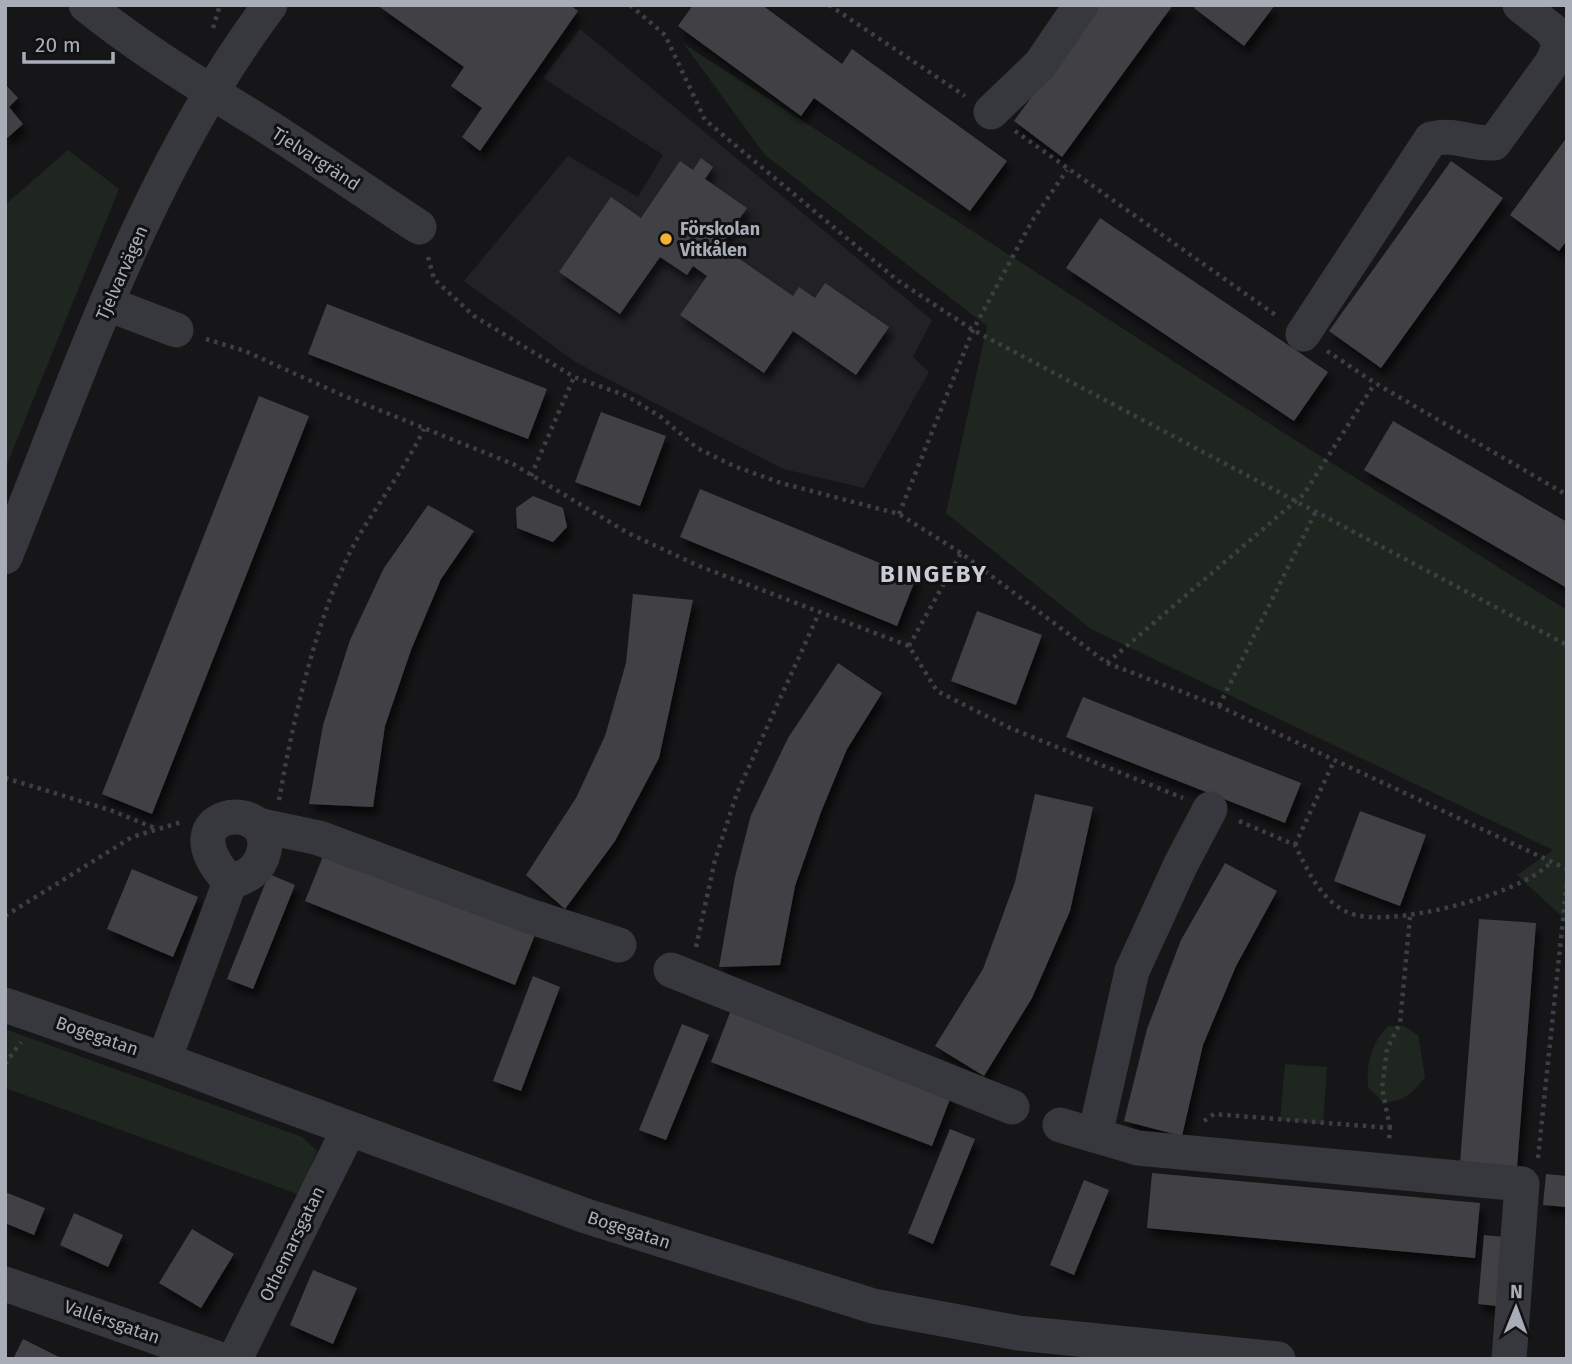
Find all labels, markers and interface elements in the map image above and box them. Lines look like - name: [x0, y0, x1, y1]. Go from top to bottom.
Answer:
- scale bar: [24, 21, 114, 65]
- text: 20 m: [35, 32, 81, 58]
- street label: Tjelvargränd: [268, 122, 364, 196]
- place label: Förskolan Vitkålen: [679, 218, 760, 261]
- street label: Tjelvarvägen: [91, 222, 153, 324]
- marker: Förskolan Vitkålen: [658, 231, 674, 247]
- district label: BINGEBY: [880, 560, 988, 588]
- street label: Bogegatan: [53, 1012, 141, 1060]
- street label: Othemarsgatan: [255, 1183, 329, 1305]
- street label: Bogegatan: [585, 1206, 673, 1254]
- north arrow: [1481, 1273, 1551, 1343]
- text: N: [1510, 1280, 1523, 1303]
- street label: Vallérsgatan: [61, 1295, 163, 1349]

